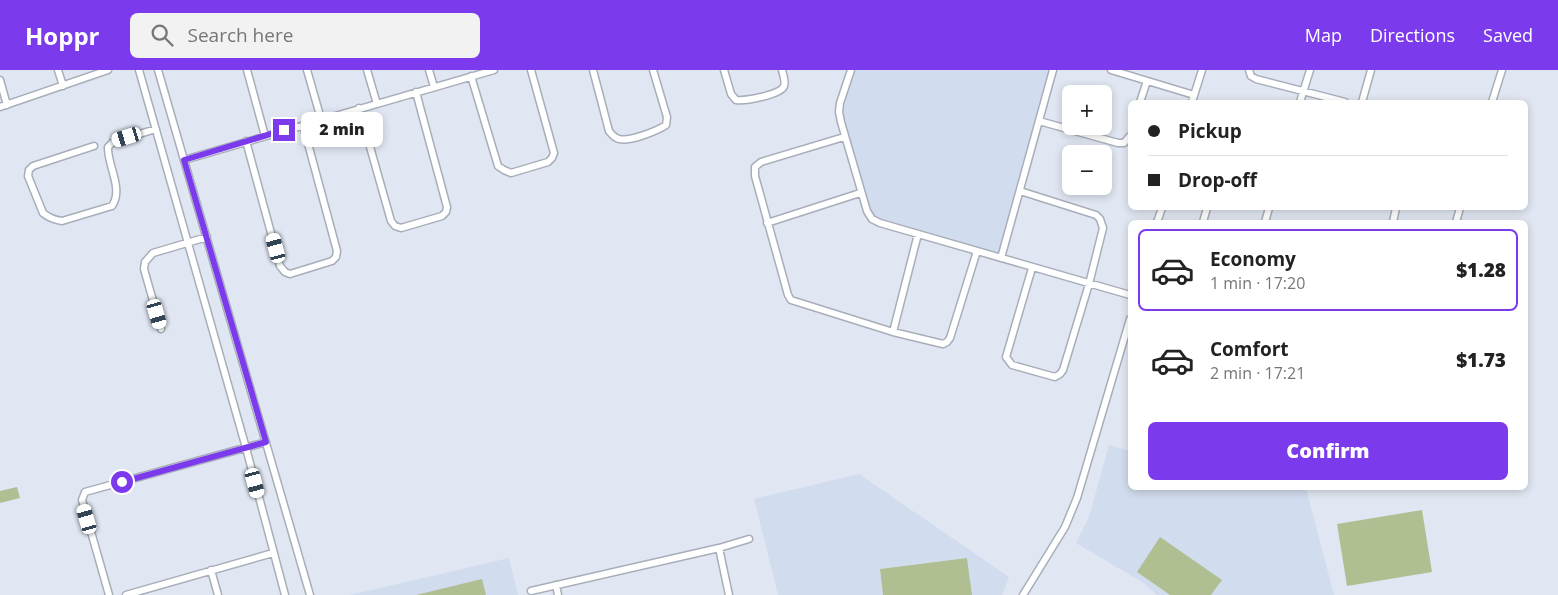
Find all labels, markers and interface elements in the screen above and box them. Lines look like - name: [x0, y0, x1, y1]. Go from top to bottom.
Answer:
- search box: [130, 13, 480, 58]
- text: Hoppr: [25, 19, 100, 52]
- icon: search: [148, 21, 176, 49]
- text: Search here: [188, 22, 293, 48]
- text: Map: [1305, 23, 1342, 47]
- text: Directions: [1370, 23, 1455, 47]
- text: Saved: [1483, 23, 1533, 47]
- map controls: [1062, 85, 1112, 195]
- button: +: [1062, 85, 1112, 135]
- callout: 2 min: [302, 112, 384, 148]
- text: 2 min: [319, 118, 365, 140]
- text: Pickup: [1178, 118, 1242, 144]
- route end: [273, 119, 295, 141]
- car: [110, 125, 143, 149]
- button: −: [1062, 145, 1112, 195]
- text: Drop-off: [1178, 167, 1257, 193]
- car: [264, 232, 287, 264]
- text: Economy: [1210, 246, 1296, 272]
- icon: car: [1150, 248, 1195, 293]
- text: $1.28: [1456, 257, 1506, 283]
- text: 1 min · 17:20: [1210, 272, 1305, 294]
- car: [145, 298, 168, 330]
- text: Comfort: [1210, 336, 1289, 362]
- icon: car: [1150, 338, 1195, 383]
- text: $1.73: [1456, 347, 1506, 373]
- text: 2 min · 17:21: [1210, 362, 1305, 384]
- button: Confirm: [1148, 422, 1508, 480]
- car: [243, 467, 266, 499]
- route start: [111, 471, 133, 493]
- car: [75, 503, 98, 535]

